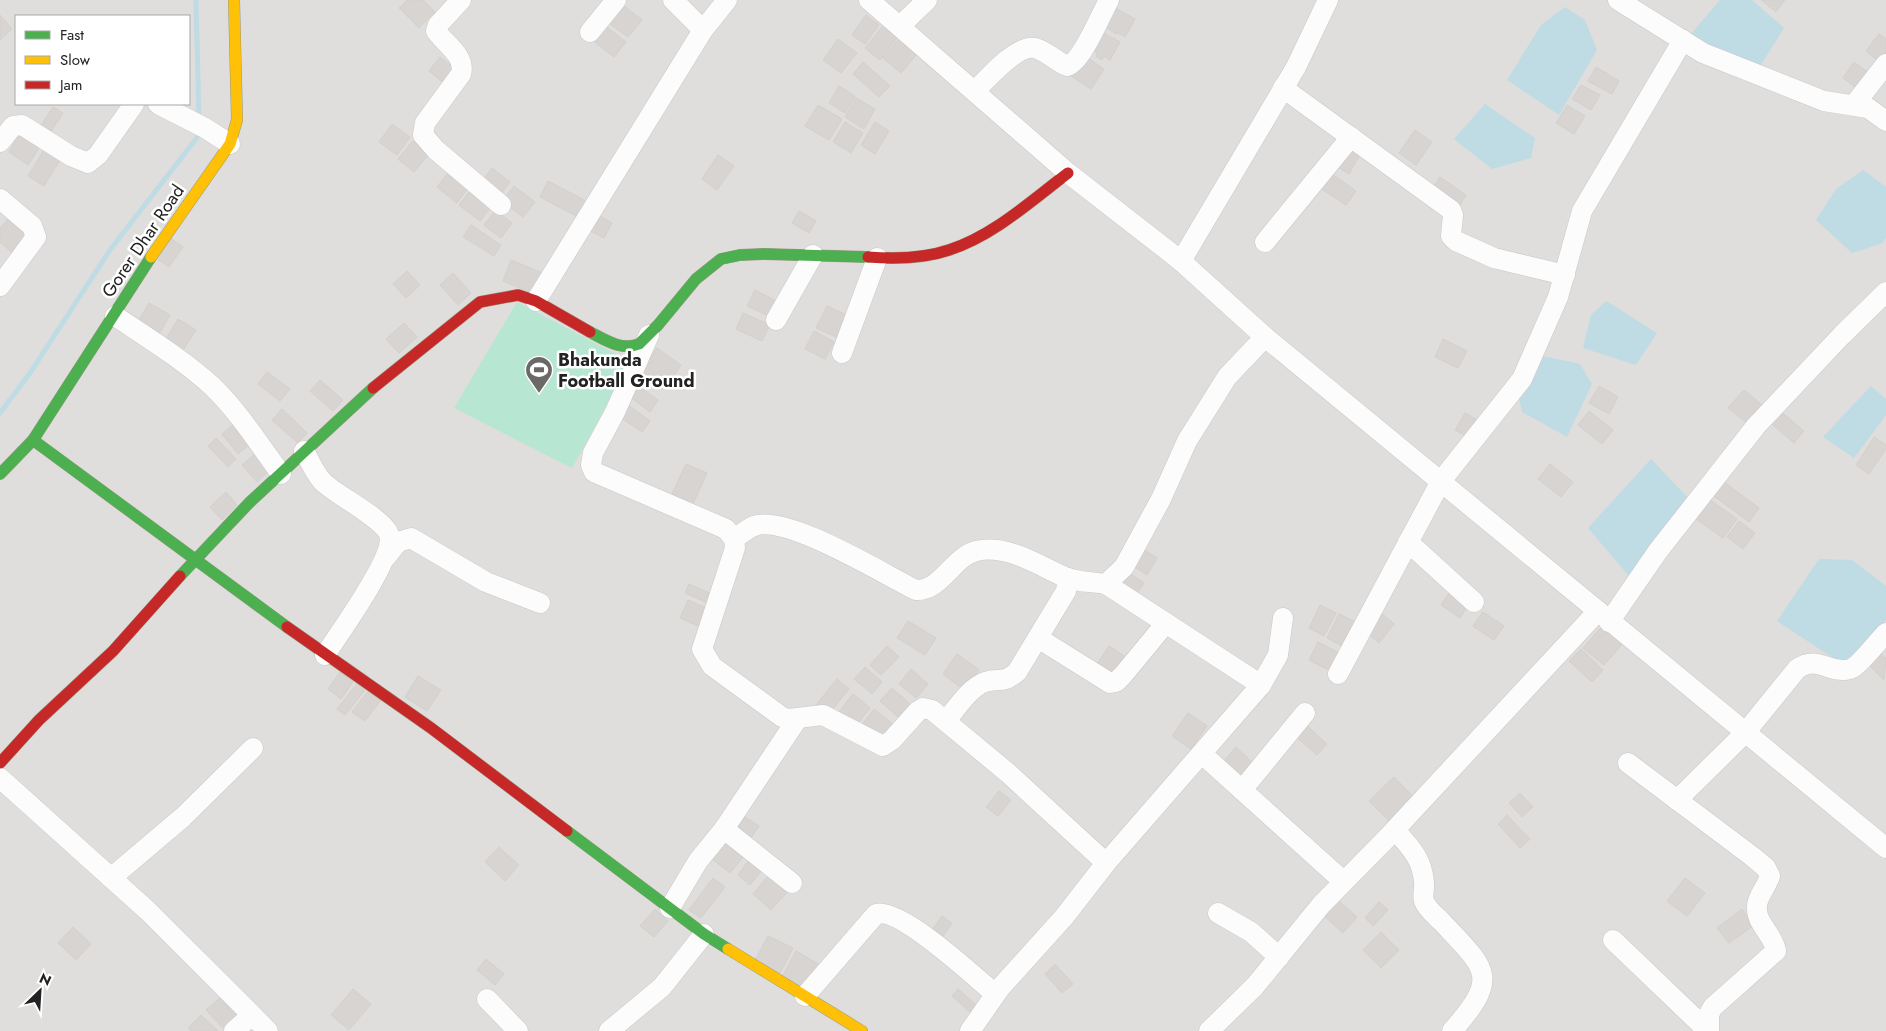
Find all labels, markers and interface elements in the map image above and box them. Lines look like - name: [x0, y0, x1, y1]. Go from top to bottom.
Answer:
- legend: [15, 15, 190, 105]
- text: Fast: [60, 24, 84, 46]
- text: Slow: [60, 49, 91, 71]
- text: Jam: [58, 74, 83, 96]
- street label: Gorer Dhar Road: [96, 179, 190, 303]
- place label: Bhakunda Football Ground: [558, 347, 695, 394]
- sports icon: Bhakunda Football Ground: [524, 355, 554, 394]
- north arrow: [15, 966, 65, 1016]
- text: N: [36, 968, 55, 991]

